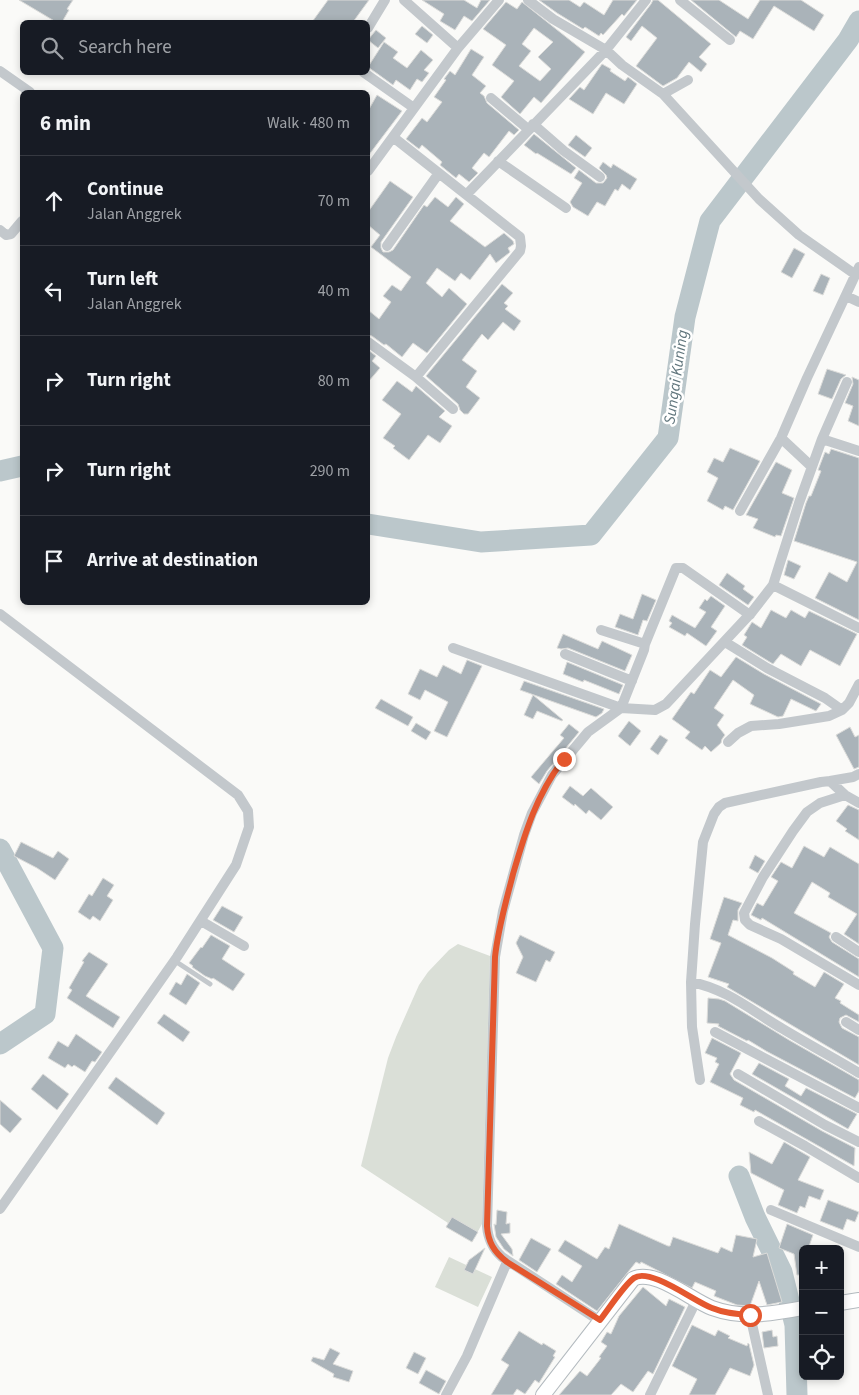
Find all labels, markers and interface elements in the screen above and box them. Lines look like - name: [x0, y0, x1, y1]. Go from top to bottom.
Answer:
- search box: [20, 20, 370, 75]
- icon: search: [38, 34, 66, 62]
- text: Search here: [78, 34, 172, 61]
- text: 6 min: [40, 108, 91, 138]
- text: Walk · 480 m: [267, 112, 350, 134]
- text: Continue: [87, 176, 164, 203]
- icon: ahead: [40, 187, 68, 215]
- text: 70 m: [318, 190, 350, 212]
- text: Jalan Anggrek: [87, 203, 182, 225]
- text: Turn left: [87, 266, 158, 293]
- icon: left: [40, 277, 68, 305]
- text: 40 m: [318, 280, 350, 302]
- text: Jalan Anggrek: [87, 293, 182, 315]
- water label: Sungai Kuning: [658, 328, 694, 426]
- icon: right: [40, 367, 68, 395]
- text: Turn right: [87, 367, 171, 394]
- text: 80 m: [318, 370, 350, 392]
- icon: right: [40, 457, 68, 485]
- text: Turn right: [87, 457, 171, 484]
- text: 290 m: [310, 460, 350, 482]
- icon: arrive: [40, 547, 68, 575]
- text: Arrive at destination: [87, 547, 258, 574]
- route end: [553, 748, 576, 771]
- map controls: [799, 1245, 844, 1380]
- button: +: [799, 1245, 844, 1290]
- button: −: [799, 1290, 844, 1335]
- route start: [739, 1304, 762, 1327]
- button: locate: [799, 1335, 844, 1380]

